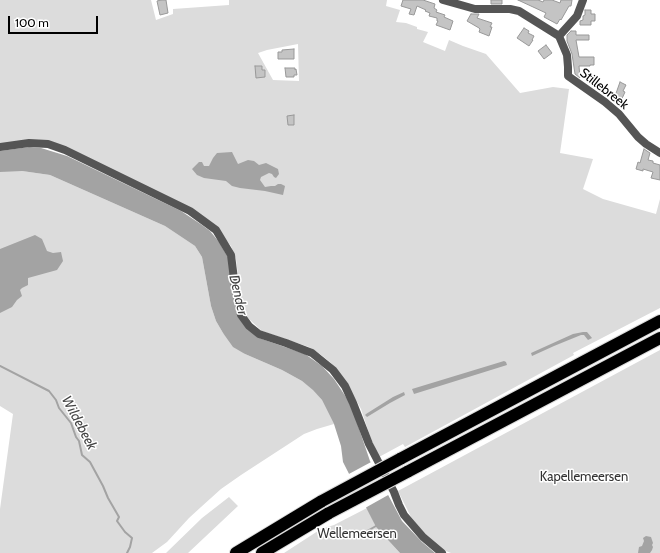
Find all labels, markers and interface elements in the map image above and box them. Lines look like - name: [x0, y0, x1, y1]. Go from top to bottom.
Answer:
- scale bar: [10, 8, 100, 34]
- text: 100 m: [15, 15, 49, 30]
- street label: Stillebreek: [577, 65, 631, 113]
- water label: Dender: [225, 273, 251, 317]
- water label: Wildebeek: [58, 393, 100, 453]
- park label: Kapellemeersen: [540, 469, 628, 485]
- park label: Wellemeersen: [317, 526, 397, 542]

